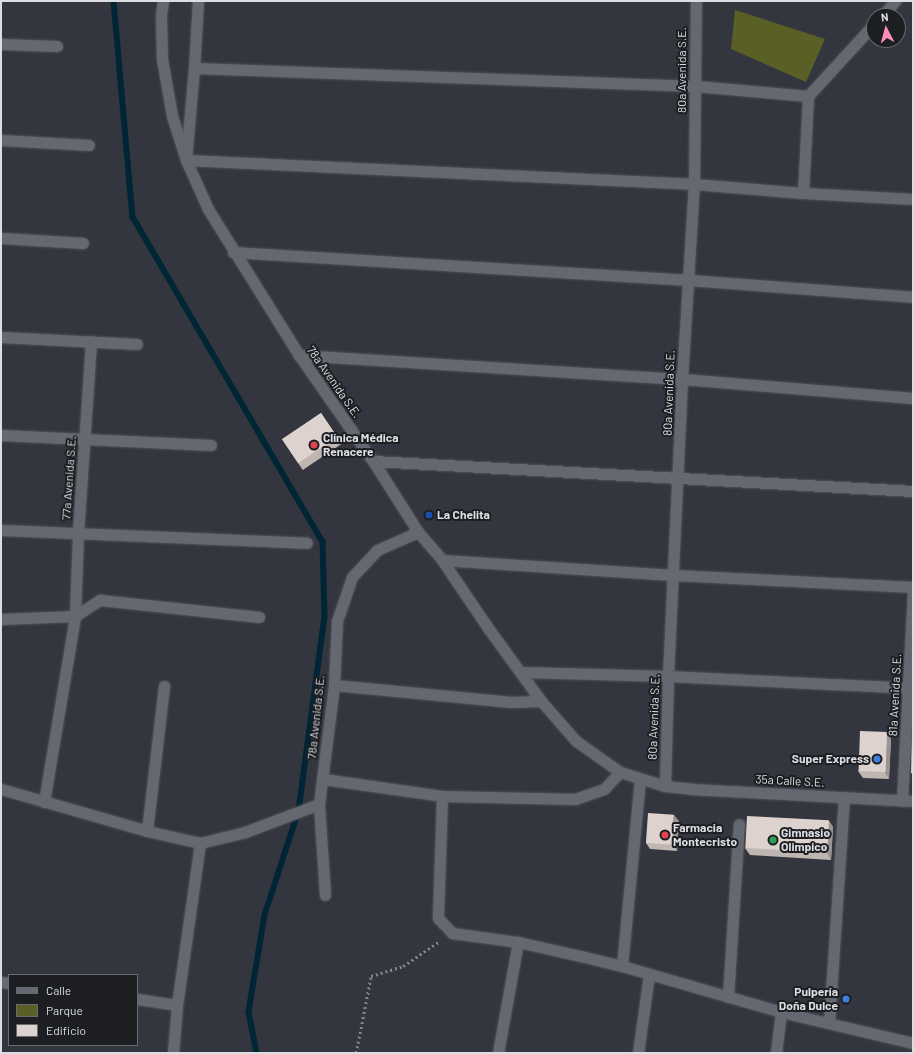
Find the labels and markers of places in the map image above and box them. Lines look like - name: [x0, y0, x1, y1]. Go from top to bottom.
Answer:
- place label: Clínica Médica Renacere: [323, 431, 399, 459]
- marker: Clínica Médica Renacere: [308, 439, 320, 451]
- place label: La Chelita: [437, 508, 490, 522]
- marker: La Chelita: [424, 510, 434, 520]
- place label: Super Express: [792, 752, 869, 766]
- marker: Super Express: [872, 754, 882, 764]
- place label: Farmacia Montecristo: [673, 821, 737, 849]
- place label: Gimnasio Olimpico: [781, 826, 830, 854]
- marker: Farmacia Montecristo: [660, 830, 670, 840]
- marker: Gimnasio Olimpico: [768, 835, 778, 845]
- place label: Pulpería Doña Dulce: [779, 985, 838, 1013]
- marker: Pulpería Doña Dulce: [841, 994, 851, 1004]

